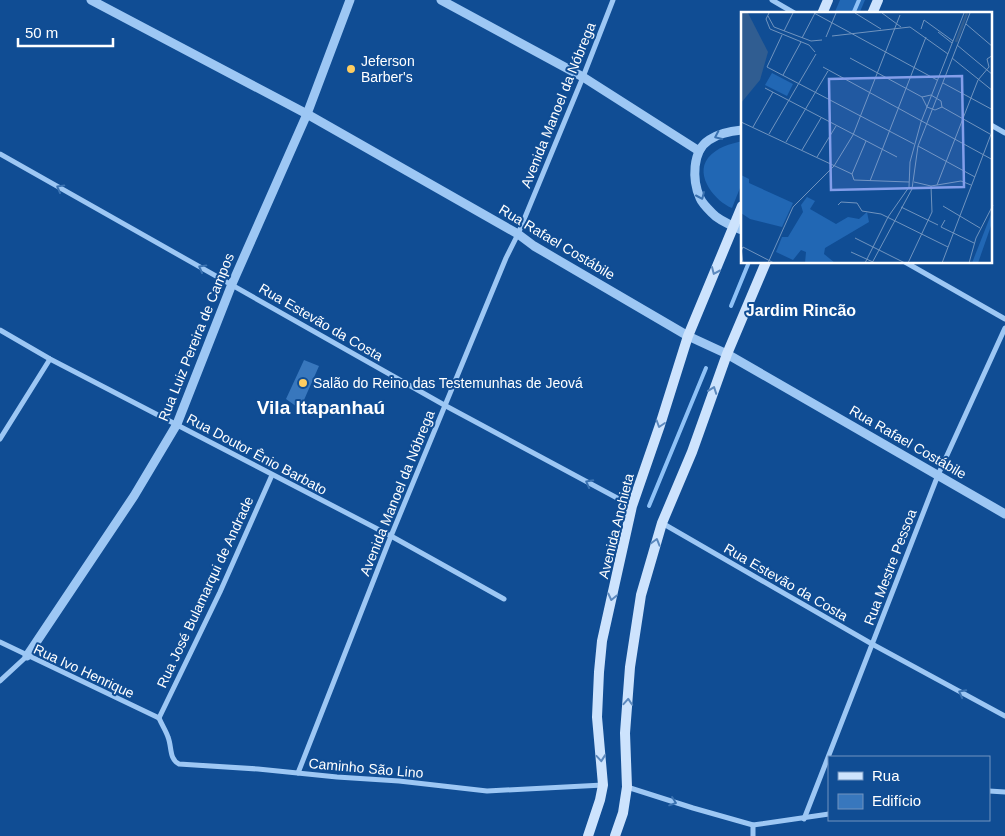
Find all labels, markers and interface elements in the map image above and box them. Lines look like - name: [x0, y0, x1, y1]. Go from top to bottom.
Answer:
- inset map: [741, 12, 992, 264]
- scale bar: [18, 15, 112, 47]
- street label: Avenida Manoel da Nóbrega: [517, 20, 599, 190]
- text: 50 m: [25, 24, 58, 41]
- place label: Jeferson Barber's: [361, 53, 415, 85]
- marker: Jeferson Barber's: [345, 63, 357, 75]
- one-way arrow: [714, 129, 723, 140]
- one-way arrow: [57, 185, 66, 195]
- one-way arrow: [695, 191, 706, 200]
- street label: Rua Rafael Costábile: [496, 201, 618, 283]
- street label: Rua Luiz Pereira de Campos: [155, 251, 237, 423]
- one-way arrow: [198, 264, 207, 274]
- one-way arrow: [710, 266, 721, 275]
- street label: Rua Estevão da Costa: [256, 280, 386, 364]
- district label: Jardim Rincão: [746, 302, 856, 319]
- place label: Salão do Reino das Testemunhas de Jeová: [313, 375, 583, 391]
- marker: Salão do Reino das Testemunhas de Jeová: [297, 377, 309, 389]
- one-way arrow: [707, 386, 717, 395]
- district label: Vila Itapanhaú: [257, 397, 385, 418]
- street label: Rua Rafael Costábile: [847, 402, 969, 482]
- street label: Avenida Manoel da Nóbrega: [356, 408, 438, 578]
- street label: Rua Doutor Ênio Barbato: [184, 410, 330, 498]
- one-way arrow: [656, 419, 666, 428]
- street label: Avenida Anchieta: [595, 471, 637, 580]
- one-way arrow: [585, 479, 594, 489]
- street label: Rua José Bulamarqui de Andrade: [154, 494, 257, 690]
- street label: Rua Mestre Pessoa: [861, 507, 920, 627]
- one-way arrow: [651, 538, 661, 547]
- street label: Rua Estevão da Costa: [721, 540, 851, 624]
- one-way arrow: [607, 593, 618, 602]
- street label: Rua Ivo Henrique: [31, 641, 137, 701]
- one-way arrow: [958, 689, 967, 699]
- one-way arrow: [622, 697, 633, 705]
- street label: Caminho São Lino: [308, 755, 424, 781]
- one-way arrow: [595, 755, 606, 763]
- legend: [828, 756, 990, 821]
- text: Rua: [872, 767, 900, 784]
- text: Edifício: [872, 792, 921, 809]
- one-way arrow: [668, 796, 677, 806]

